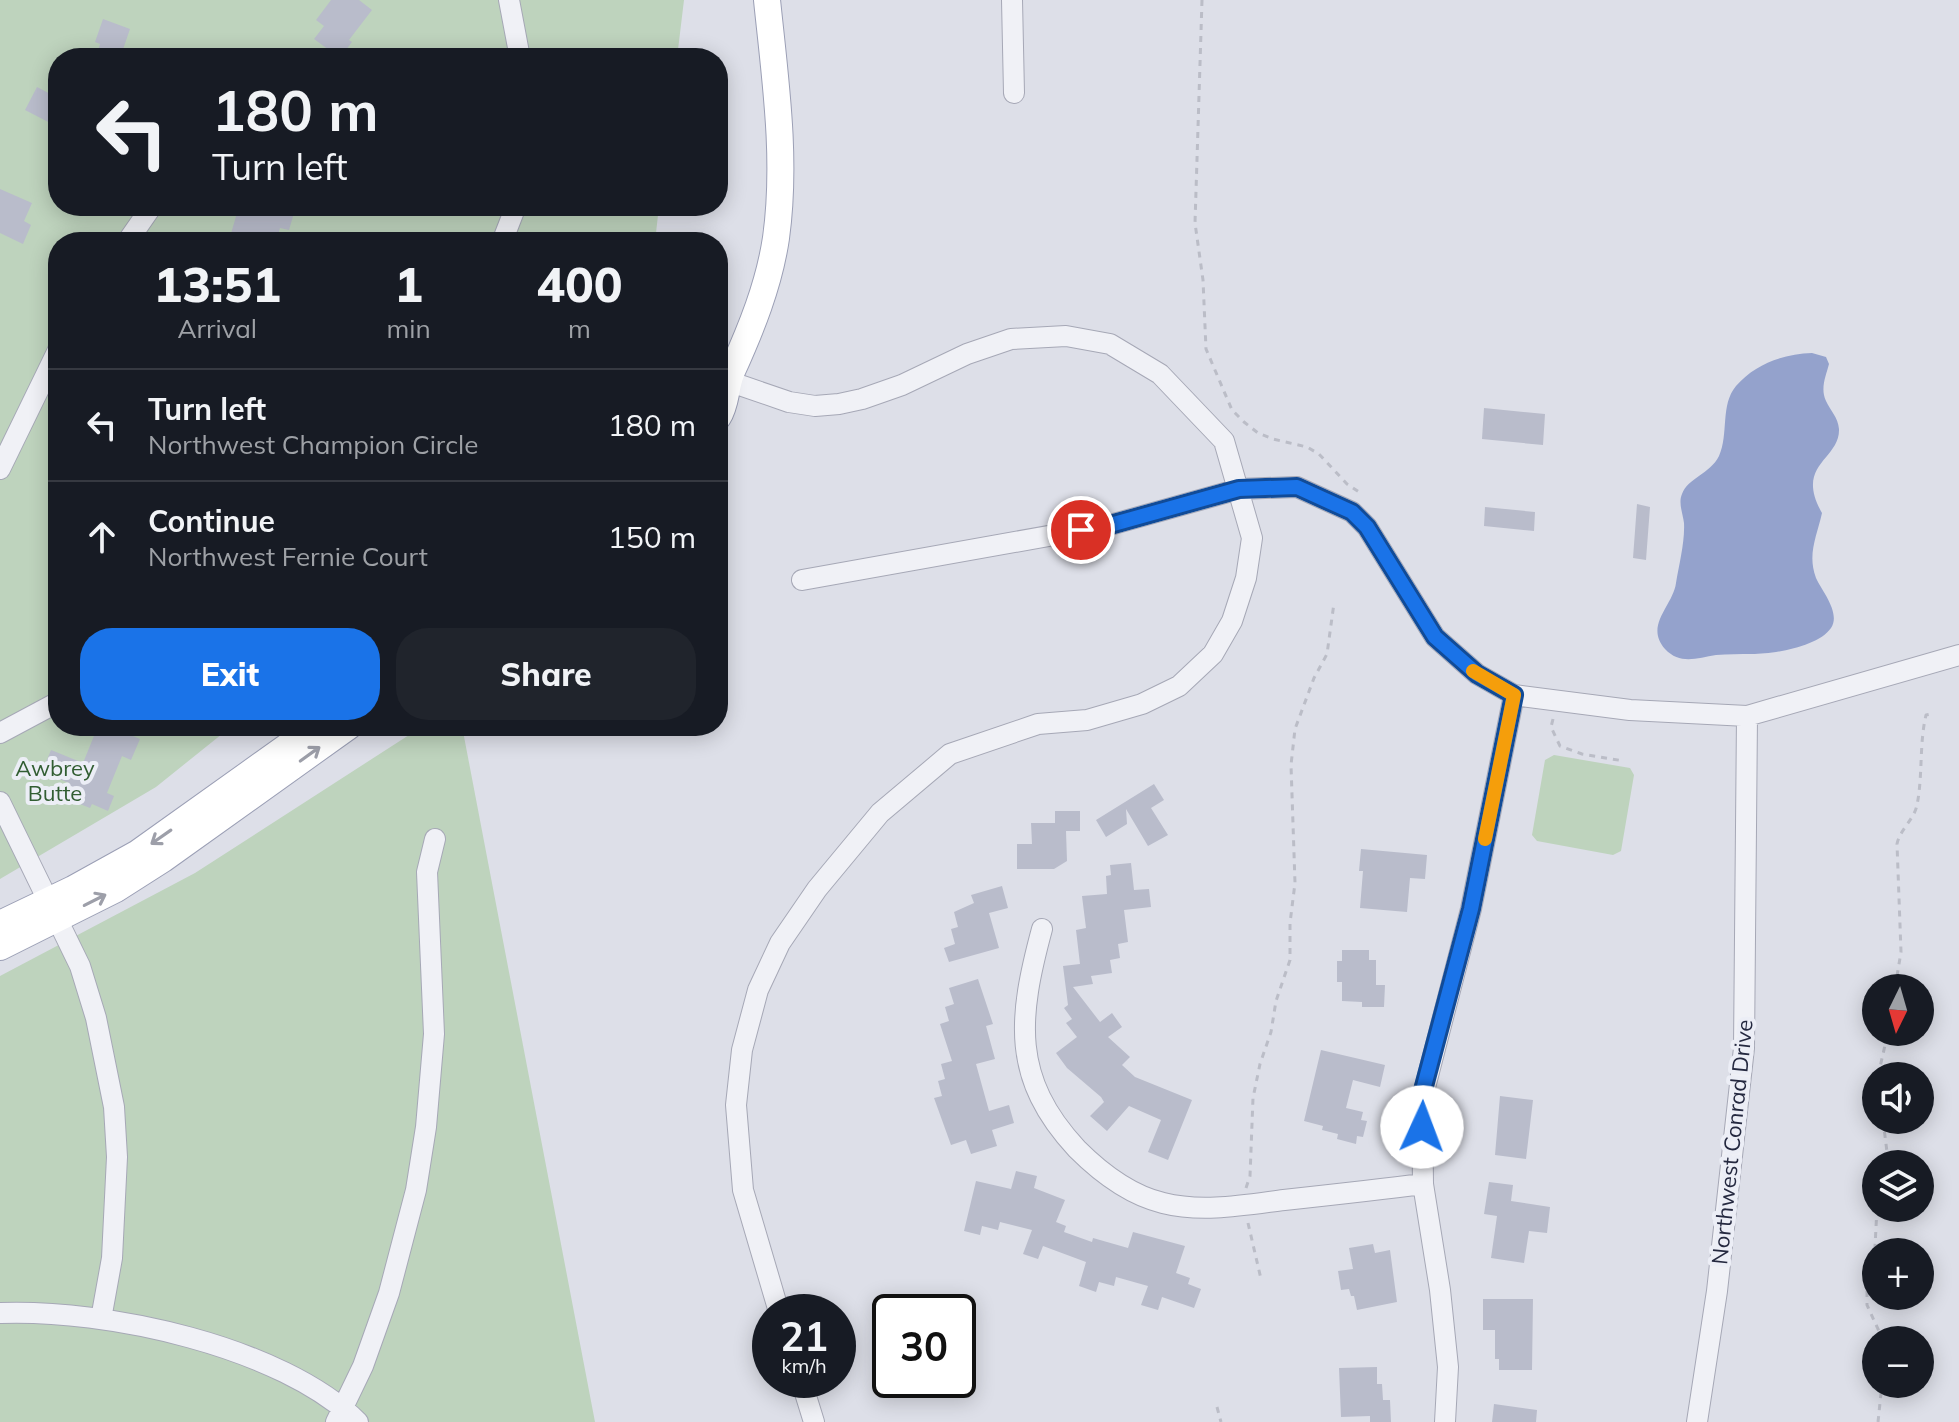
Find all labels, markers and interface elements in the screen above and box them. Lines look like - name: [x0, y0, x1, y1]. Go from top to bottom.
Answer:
- text: 180 m: [212, 75, 379, 145]
- icon: left: [80, 80, 184, 184]
- text: Turn left: [212, 144, 348, 189]
- text: 13:51: [153, 254, 281, 314]
- text: 1: [394, 254, 423, 314]
- text: 400: [536, 254, 623, 314]
- text: Arrival: [177, 312, 257, 345]
- text: min: [387, 312, 431, 345]
- text: m: [568, 312, 591, 345]
- text: Turn left: [148, 390, 266, 428]
- icon: left: [80, 403, 124, 447]
- text: 180 m: [608, 406, 696, 444]
- text: Northwest Champion Circle: [148, 428, 478, 461]
- pin: [1047, 496, 1115, 564]
- text: Continue: [148, 502, 275, 540]
- icon: arrive: [1059, 508, 1103, 552]
- icon: ahead: [80, 515, 124, 559]
- text: 150 m: [608, 518, 696, 556]
- text: Northwest Fernie Court: [148, 540, 428, 573]
- button: Exit: [80, 628, 380, 720]
- button: Share: [396, 628, 696, 720]
- one-way arrow: [298, 746, 320, 762]
- park label: Awbrey Butte: [15, 754, 95, 807]
- one-way arrow: [151, 828, 173, 845]
- one-way arrow: [82, 891, 106, 907]
- north arrow: [1862, 974, 1934, 1046]
- map controls: [1862, 974, 1934, 1398]
- street label: Northwest Conrad Drive: [1705, 1018, 1759, 1266]
- button: sound: [1862, 1062, 1934, 1134]
- position arrow: [1380, 1085, 1464, 1169]
- button: layers: [1862, 1150, 1934, 1222]
- button: +: [1862, 1238, 1934, 1310]
- speed limit sign: 30: [872, 1294, 976, 1398]
- text: 21: [780, 1311, 828, 1361]
- button: −: [1862, 1326, 1934, 1398]
- text: km/h: [781, 1353, 827, 1378]

